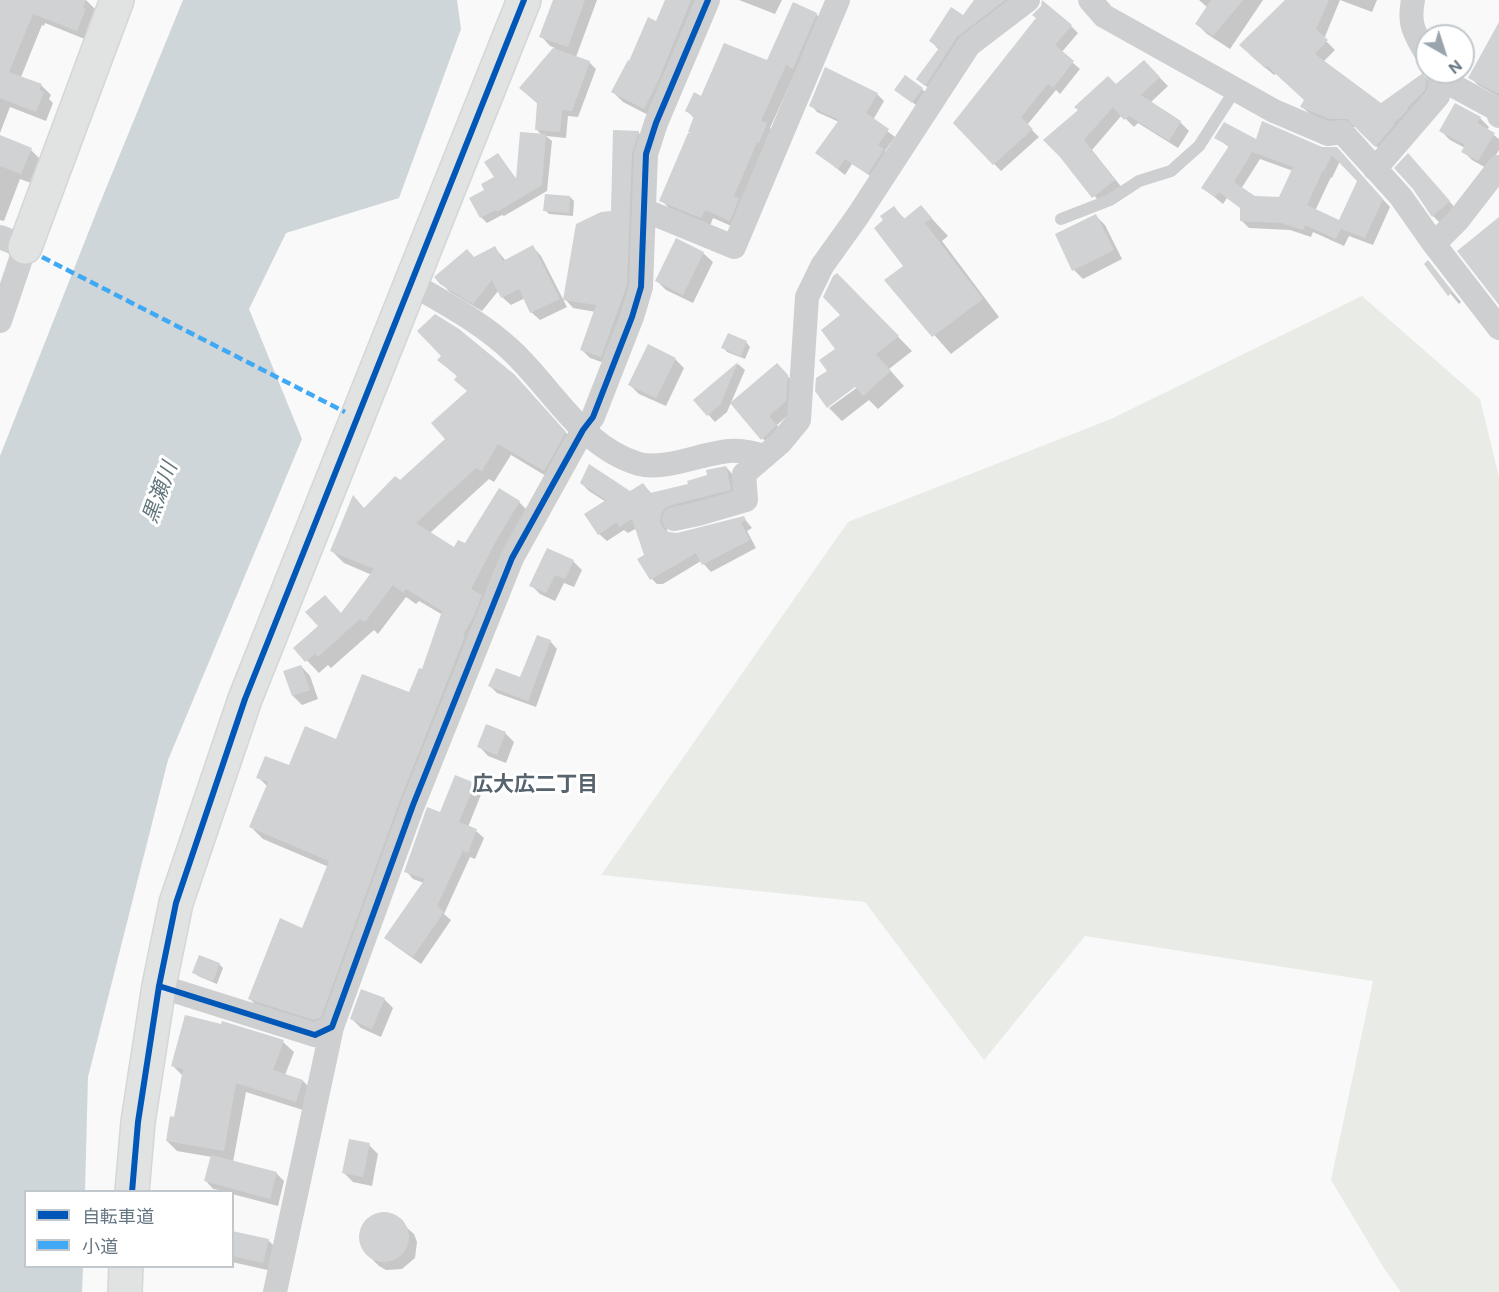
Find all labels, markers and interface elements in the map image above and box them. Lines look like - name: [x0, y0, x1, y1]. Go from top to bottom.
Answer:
- north arrow: [1415, 24, 1475, 84]
- text: N: [1444, 55, 1467, 79]
- water label: 黒瀬川: [138, 459, 184, 527]
- district label: 広大広二丁目: [472, 772, 598, 798]
- legend: [24, 1190, 234, 1268]
- text: 自転車道: [82, 1205, 154, 1229]
- text: 小道: [82, 1235, 118, 1259]

